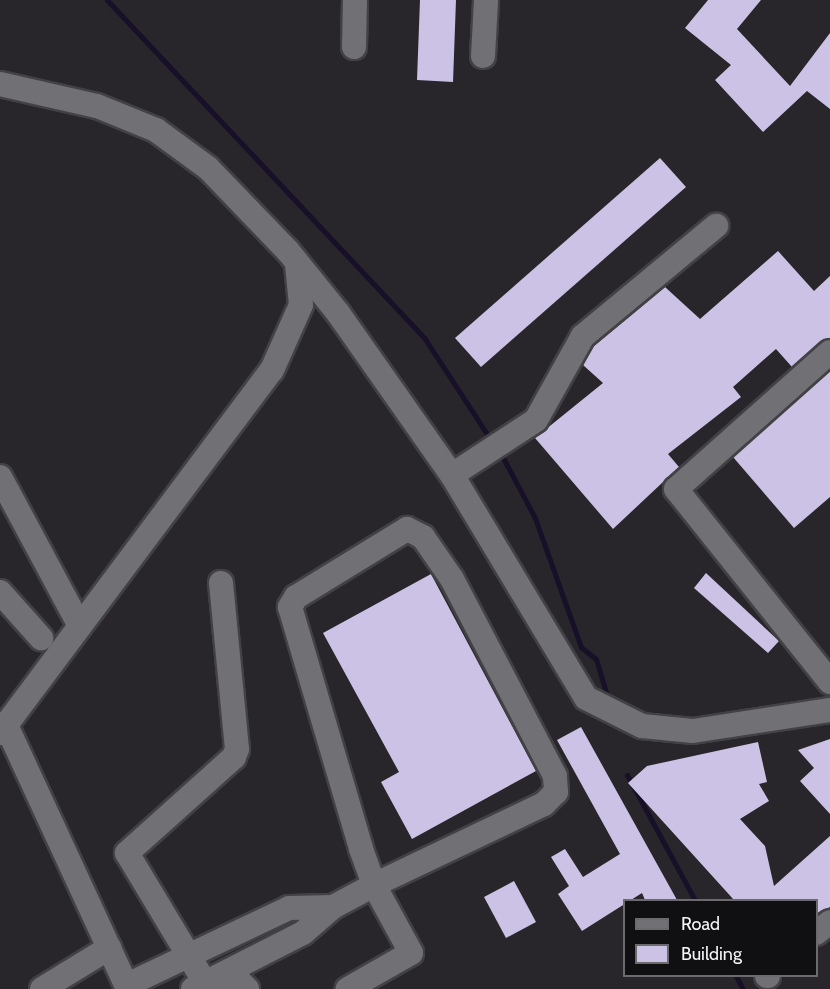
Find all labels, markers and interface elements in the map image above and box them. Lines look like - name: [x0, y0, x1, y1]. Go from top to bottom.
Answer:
- legend: [623, 899, 818, 977]
- text: Road: [681, 913, 720, 935]
- text: Building: [681, 943, 742, 965]

